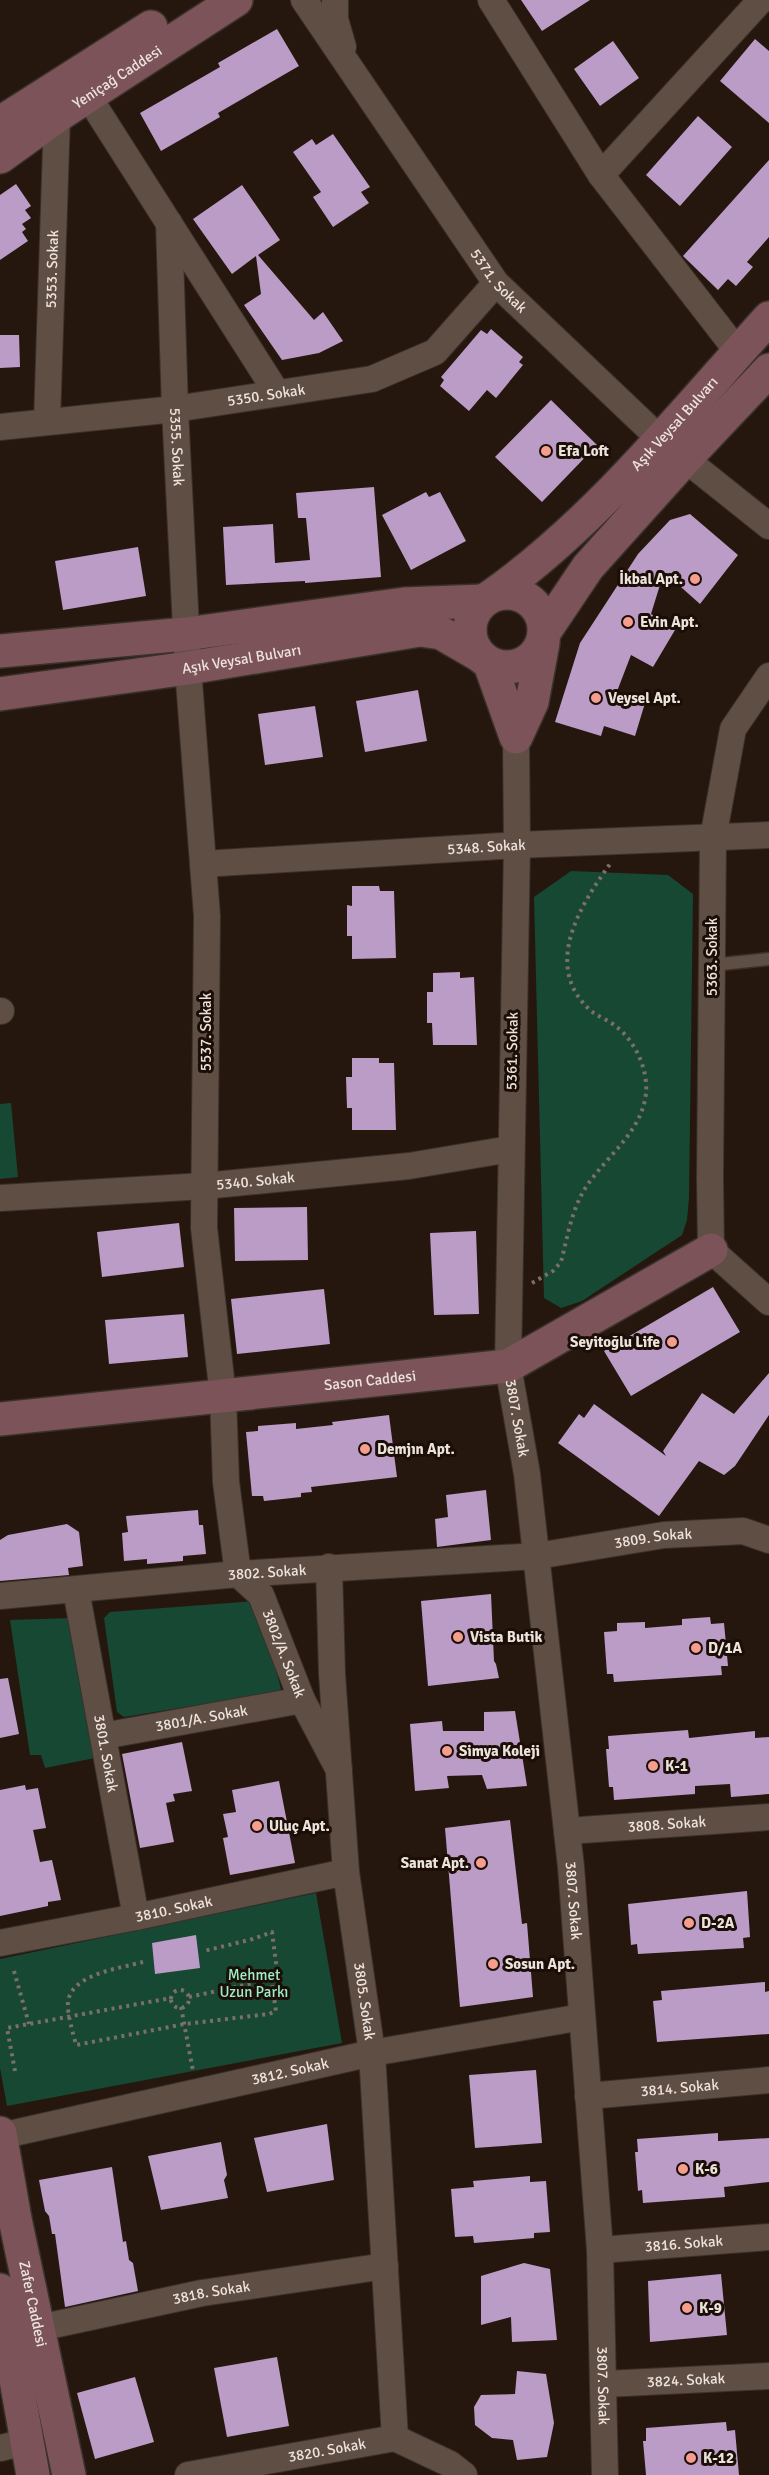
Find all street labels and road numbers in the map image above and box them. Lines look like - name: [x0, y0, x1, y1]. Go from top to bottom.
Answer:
- street label: Yeniçağ Caddesi: [69, 41, 165, 113]
- street label: 5353. Sokak: [42, 229, 62, 309]
- street label: 5371. Sokak: [467, 245, 531, 317]
- street label: Aşık Veysal Bulvarı: [627, 373, 722, 475]
- street label: 5350. Sokak: [226, 380, 307, 410]
- street label: 5355. Sokak: [166, 407, 188, 487]
- street label: Aşık Veysal Bulvarı: [181, 641, 302, 678]
- street label: 5348. Sokak: [447, 836, 527, 858]
- street label: 5363. Sokak: [703, 917, 721, 996]
- street label: 5537. Sokak: [197, 992, 215, 1071]
- street label: 5361. Sokak: [502, 1011, 522, 1090]
- street label: 5340. Sokak: [215, 1168, 296, 1194]
- street label: Sason Caddesi: [323, 1367, 417, 1394]
- street label: 3807. Sokak: [502, 1378, 533, 1459]
- street label: 3809. Sokak: [613, 1525, 693, 1552]
- street label: 3802. Sokak: [227, 1561, 307, 1584]
- street label: 3802/A. Sokak: [258, 1607, 309, 1701]
- street label: 3801/A. Sokak: [154, 1701, 249, 1735]
- street label: 3801. Sokak: [90, 1713, 122, 1794]
- street label: 3808. Sokak: [627, 1812, 707, 1836]
- street label: 3807. Sokak: [561, 1861, 586, 1941]
- street label: 3810. Sokak: [133, 1892, 214, 1926]
- street label: 3805. Sokak: [350, 1961, 379, 2042]
- street label: 3812. Sokak: [250, 2054, 331, 2089]
- street label: 3814. Sokak: [640, 2075, 720, 2100]
- street label: 3816. Sokak: [644, 2232, 724, 2256]
- street label: Zafer Caddesi: [15, 2259, 51, 2349]
- street label: 3818. Sokak: [171, 2277, 252, 2308]
- street label: 3807. Sokak: [593, 2346, 613, 2426]
- street label: 3824. Sokak: [646, 2369, 726, 2391]
- street label: 3820. Sokak: [287, 2434, 367, 2466]

